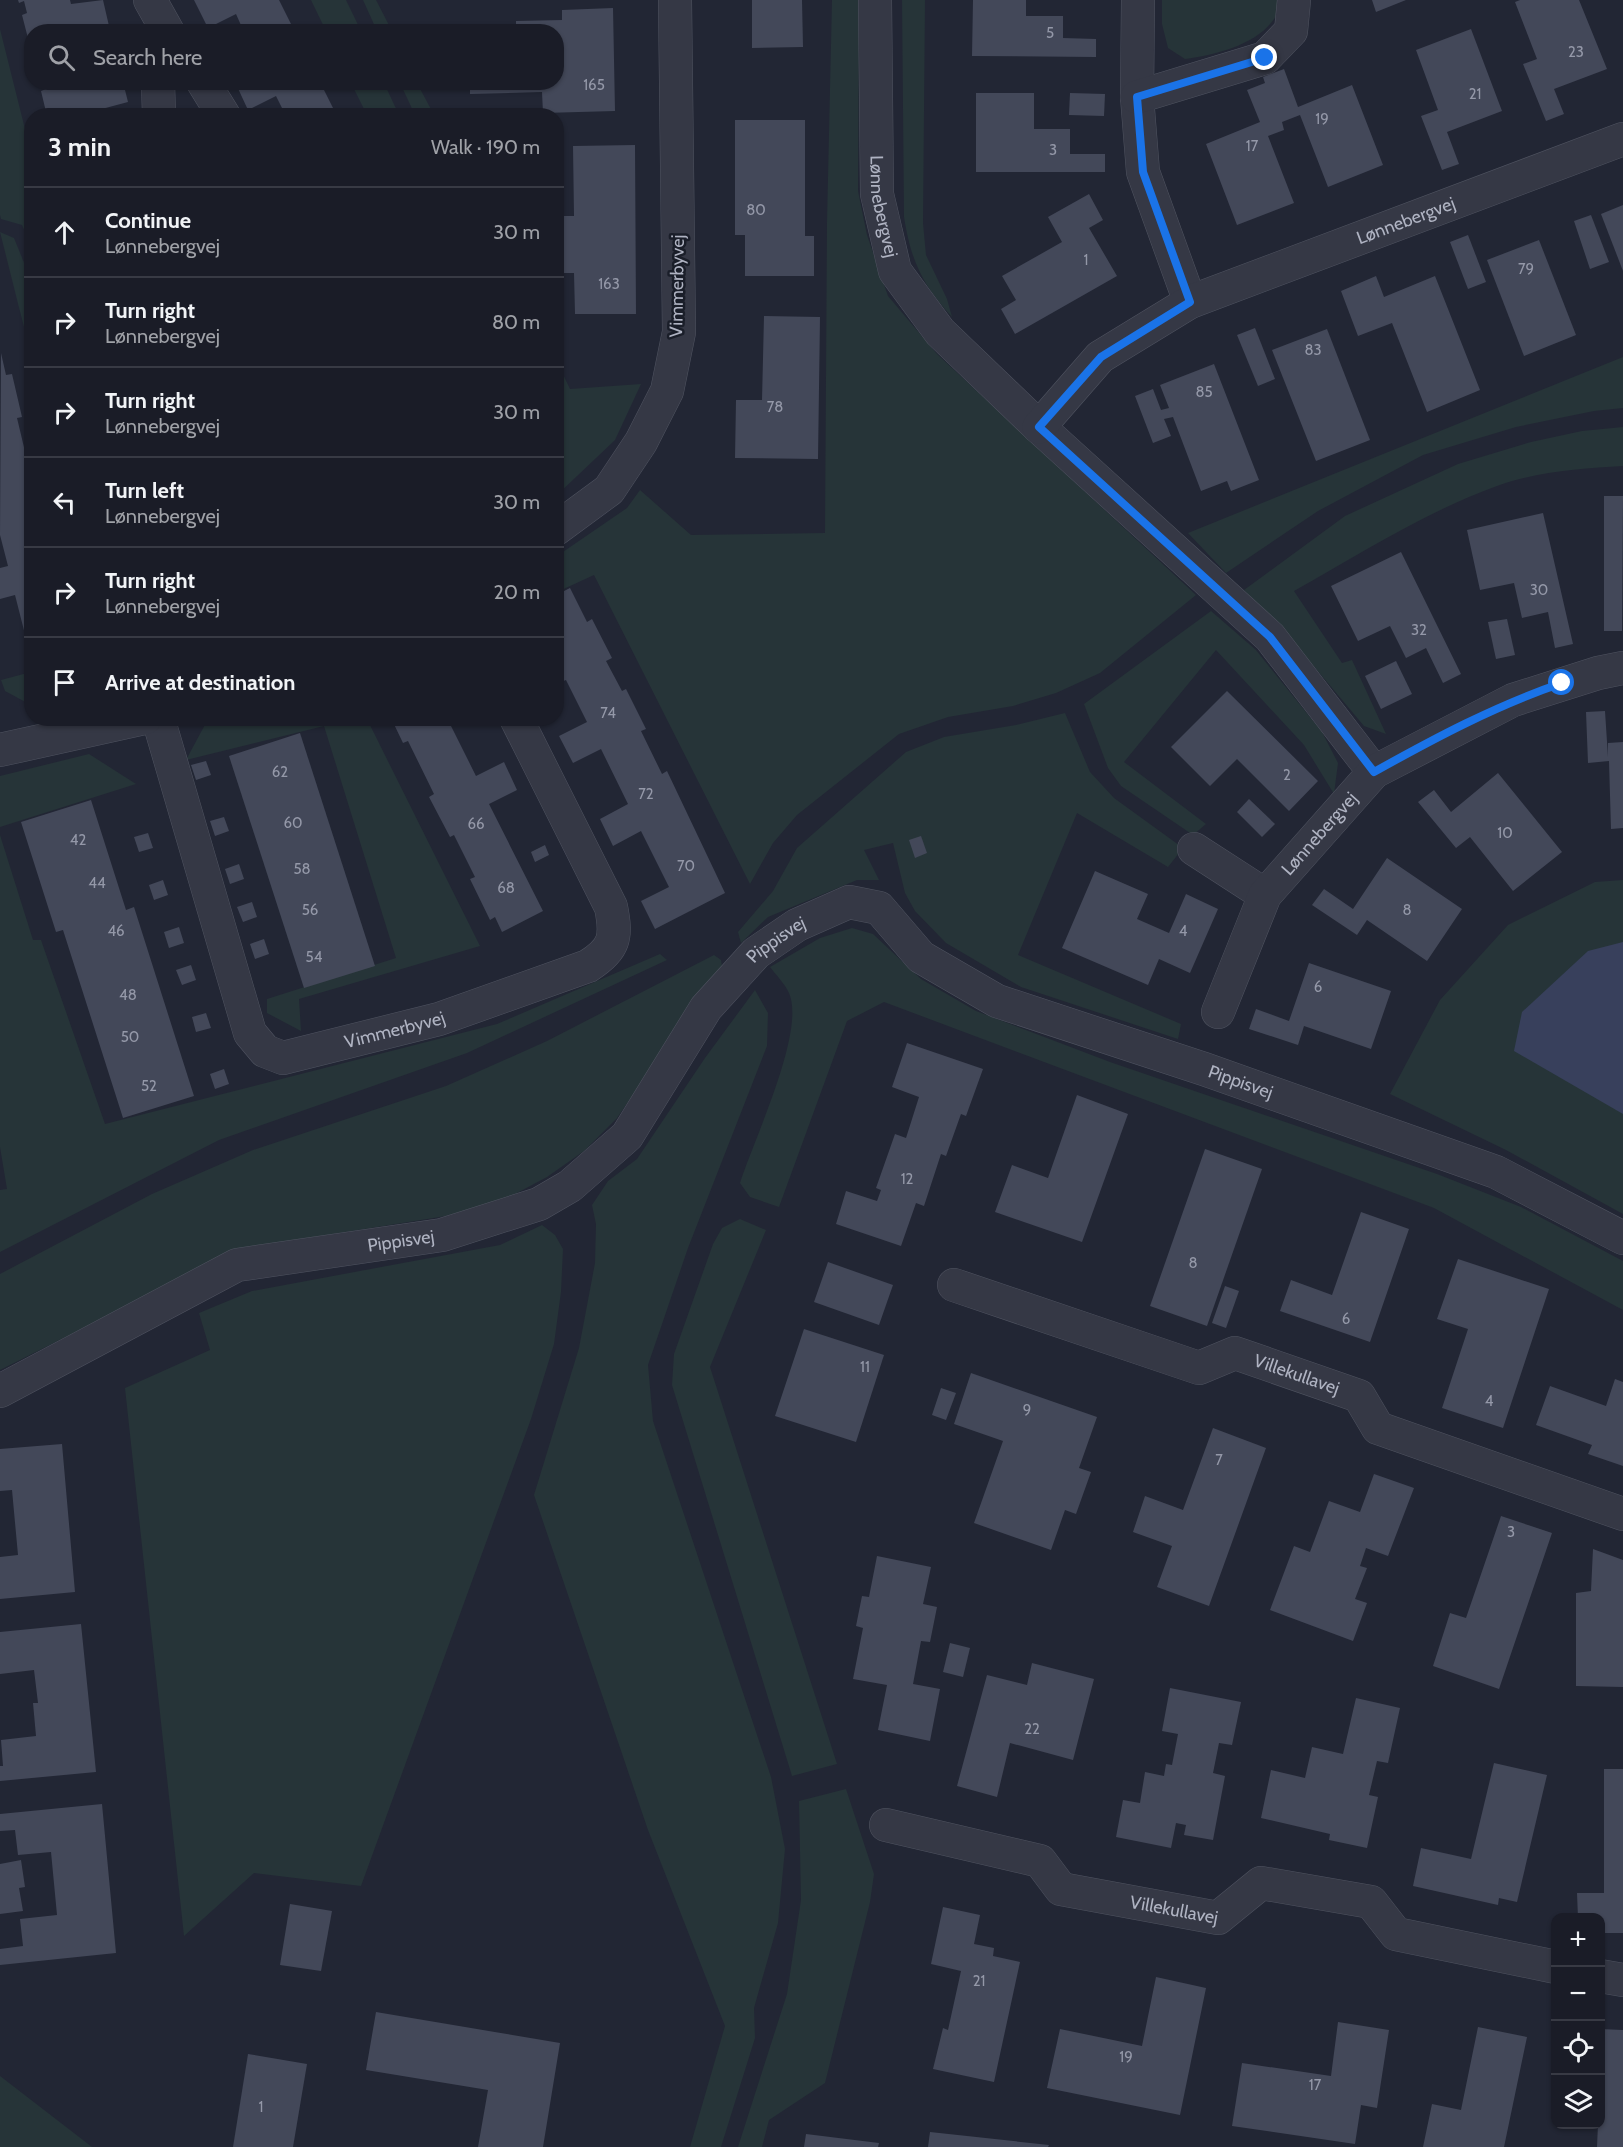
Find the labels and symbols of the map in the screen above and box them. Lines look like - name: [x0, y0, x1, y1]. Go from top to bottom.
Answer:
- house number: 5: [1046, 24, 1054, 42]
- house number: 23: [1568, 43, 1584, 61]
- route end: [1251, 44, 1277, 70]
- house number: 165: [583, 76, 605, 94]
- house number: 21: [1469, 85, 1481, 103]
- house number: 19: [1315, 110, 1329, 128]
- house number: 17: [1246, 137, 1259, 155]
- house number: 3: [1049, 141, 1057, 159]
- street label: Lønnebergvej: [866, 155, 902, 260]
- street label: Lønnebergvej: [1354, 192, 1458, 249]
- house number: 80: [746, 201, 766, 219]
- street label: Vimmerbyvej: [665, 234, 689, 338]
- house number: 1: [1084, 251, 1088, 269]
- house number: 79: [1518, 260, 1534, 278]
- house number: 163: [598, 275, 620, 293]
- house number: 83: [1304, 341, 1322, 359]
- house number: 85: [1195, 383, 1213, 401]
- house number: 78: [767, 398, 783, 416]
- house number: 30: [1530, 581, 1548, 599]
- house number: 32: [1411, 621, 1427, 639]
- route start: [1548, 669, 1574, 695]
- house number: 74: [600, 704, 616, 722]
- house number: 62: [272, 763, 288, 781]
- house number: 2: [1283, 766, 1291, 784]
- house number: 72: [638, 785, 654, 803]
- street label: Lønnebergvej: [1277, 788, 1362, 880]
- house number: 60: [284, 814, 303, 832]
- house number: 66: [467, 815, 485, 833]
- house number: 10: [1497, 824, 1513, 842]
- house number: 42: [70, 831, 86, 849]
- house number: 70: [677, 857, 695, 875]
- house number: 58: [293, 860, 311, 878]
- house number: 44: [88, 874, 106, 892]
- house number: 68: [497, 879, 515, 897]
- house number: 56: [302, 901, 318, 919]
- house number: 8: [1402, 901, 1412, 919]
- street label: Pippisvej: [742, 912, 809, 967]
- house number: 46: [107, 922, 125, 940]
- house number: 4: [1179, 922, 1188, 940]
- house number: 54: [306, 948, 323, 966]
- house number: 6: [1314, 978, 1322, 996]
- house number: 48: [119, 986, 137, 1004]
- street label: Vimmerbyvej: [342, 1007, 448, 1053]
- house number: 50: [121, 1028, 139, 1046]
- street label: Pippisvej: [1205, 1060, 1276, 1103]
- house number: 52: [141, 1077, 157, 1095]
- house number: 12: [901, 1170, 914, 1188]
- street label: Pippisvej: [366, 1225, 436, 1257]
- house number: 8: [1188, 1254, 1198, 1272]
- house number: 6: [1342, 1310, 1350, 1328]
- street label: Villekullavej: [1251, 1349, 1343, 1399]
- house number: 11: [860, 1358, 870, 1376]
- house number: 4: [1485, 1392, 1494, 1410]
- house number: 9: [1023, 1401, 1031, 1419]
- house number: 7: [1215, 1451, 1223, 1469]
- house number: 3: [1507, 1523, 1515, 1541]
- house number: 22: [1024, 1720, 1040, 1738]
- street label: Villekullavej: [1128, 1891, 1220, 1929]
- house number: 21: [973, 1972, 985, 1990]
- house number: 19: [1119, 2048, 1133, 2066]
- house number: 17: [1309, 2076, 1322, 2094]
- house number: 1: [259, 2098, 263, 2116]

